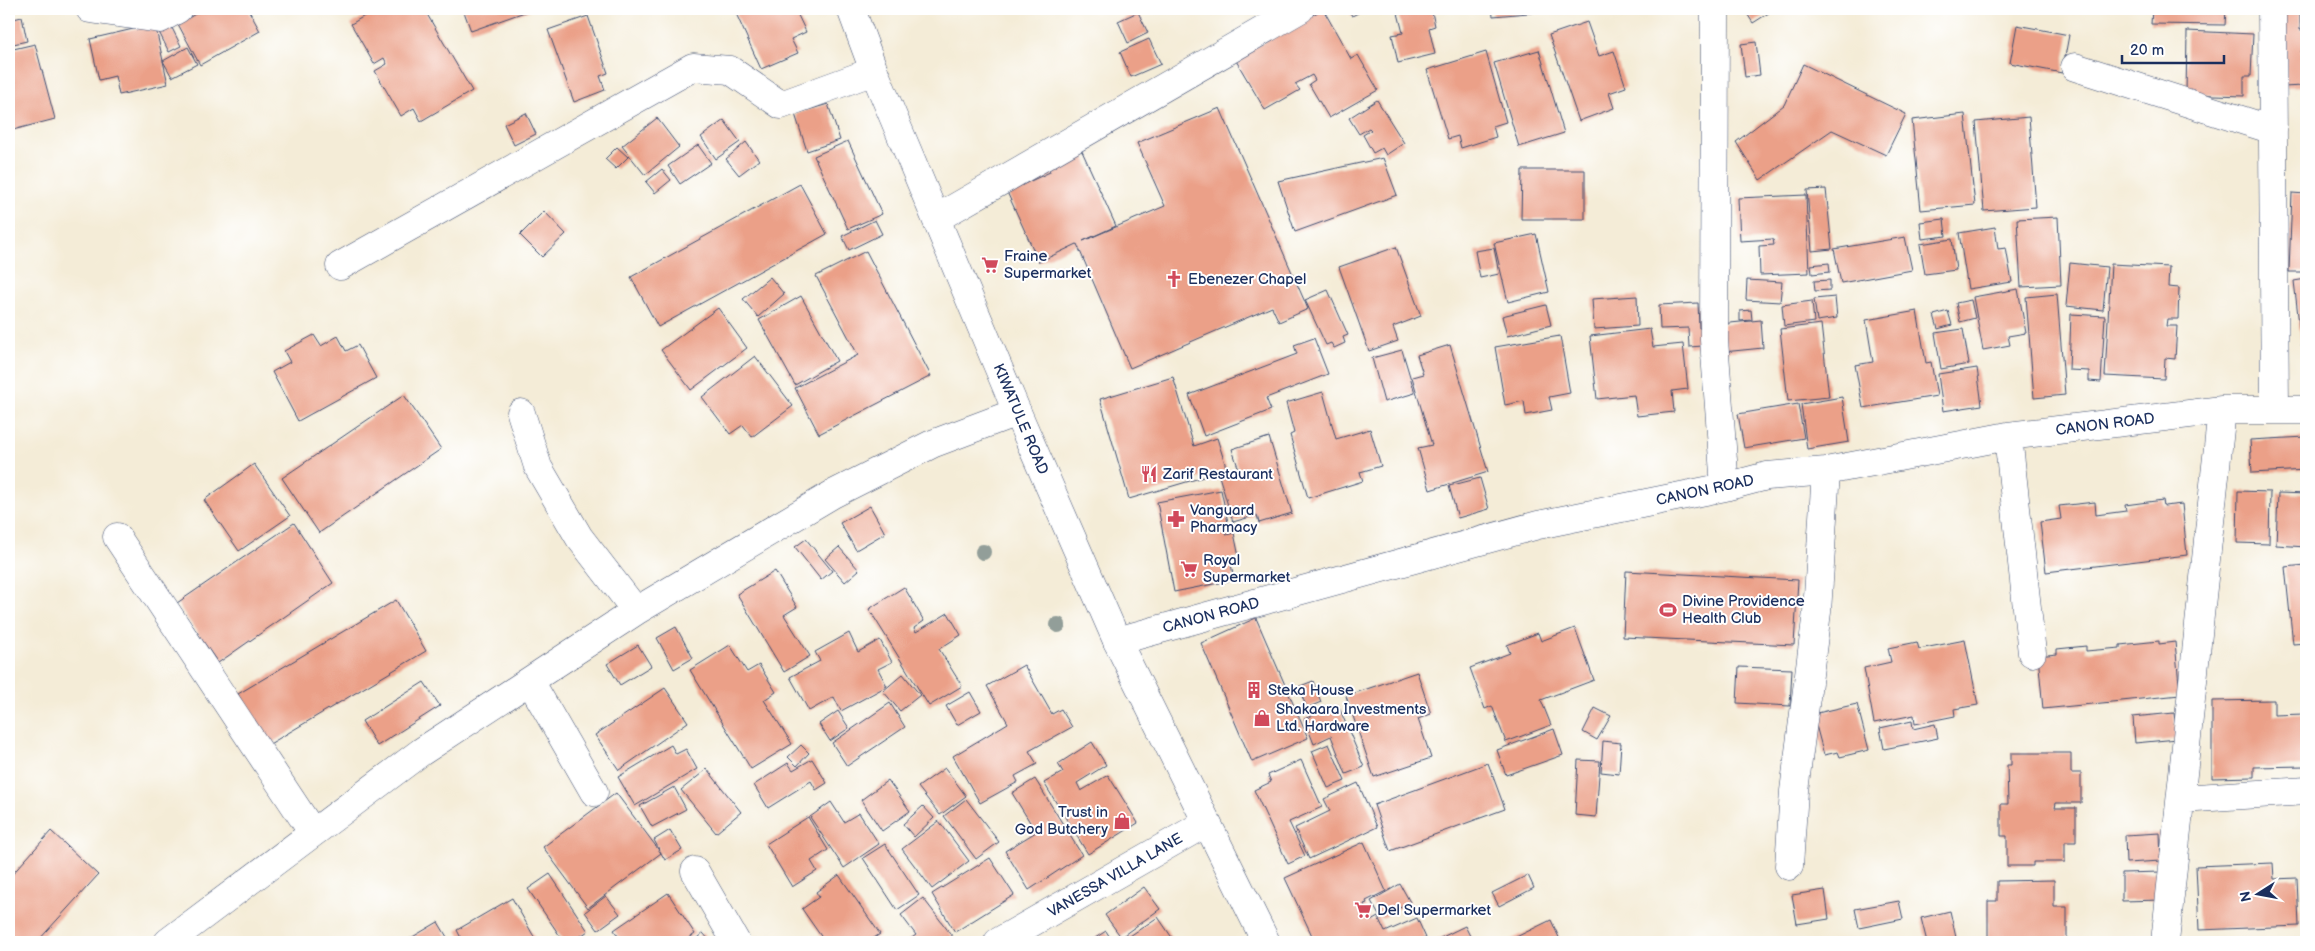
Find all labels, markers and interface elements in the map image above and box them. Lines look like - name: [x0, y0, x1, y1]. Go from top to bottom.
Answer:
- scale bar: [2122, 32, 2225, 64]
- text: 20 m: [2130, 41, 2164, 60]
- place label: Fraine Supermarket: [1004, 247, 1092, 283]
- supermarket icon: Fraine Supermarket: [980, 255, 1000, 275]
- church icon: Ebenezer Chapel: [1164, 269, 1184, 289]
- place label: Ebenezer Chapel: [1188, 270, 1306, 289]
- street label: KIWATULE ROAD: [989, 361, 1053, 478]
- street label: CANON ROAD: [2054, 409, 2156, 440]
- restaurant icon: Zarif Restaurant: [1139, 464, 1159, 484]
- place label: Zarif Restaurant: [1162, 465, 1273, 484]
- street label: CANON ROAD: [1654, 471, 1756, 510]
- place label: Vanguard Pharmacy: [1190, 501, 1257, 537]
- pharmacy icon: Vanguard Pharmacy: [1166, 509, 1186, 529]
- place label: Royal Supermarket: [1203, 551, 1291, 587]
- supermarket icon: Royal Supermarket: [1179, 559, 1199, 579]
- place label: Divine Providence Health Club: [1682, 592, 1805, 628]
- street label: CANON ROAD: [1161, 593, 1262, 638]
- sports icon: Divine Providence Health Club: [1658, 600, 1678, 620]
- building icon: Steka House: [1244, 680, 1264, 700]
- place label: Steka House: [1268, 681, 1354, 700]
- place label: Shakaara Investments Ltd. Hardware: [1276, 700, 1427, 736]
- shop icon: Shakaara Investments Ltd. Hardware: [1252, 708, 1272, 728]
- place label: Trust in God Butchery: [1015, 803, 1108, 839]
- shop icon: Trust in God Butchery: [1112, 811, 1132, 831]
- street label: VANESSA VILLA LANE: [1044, 829, 1186, 922]
- north arrow: [2232, 868, 2282, 918]
- text: N: [2236, 890, 2255, 903]
- supermarket icon: Del Supermarket: [1353, 900, 1373, 920]
- place label: Del Supermarket: [1377, 901, 1491, 920]

